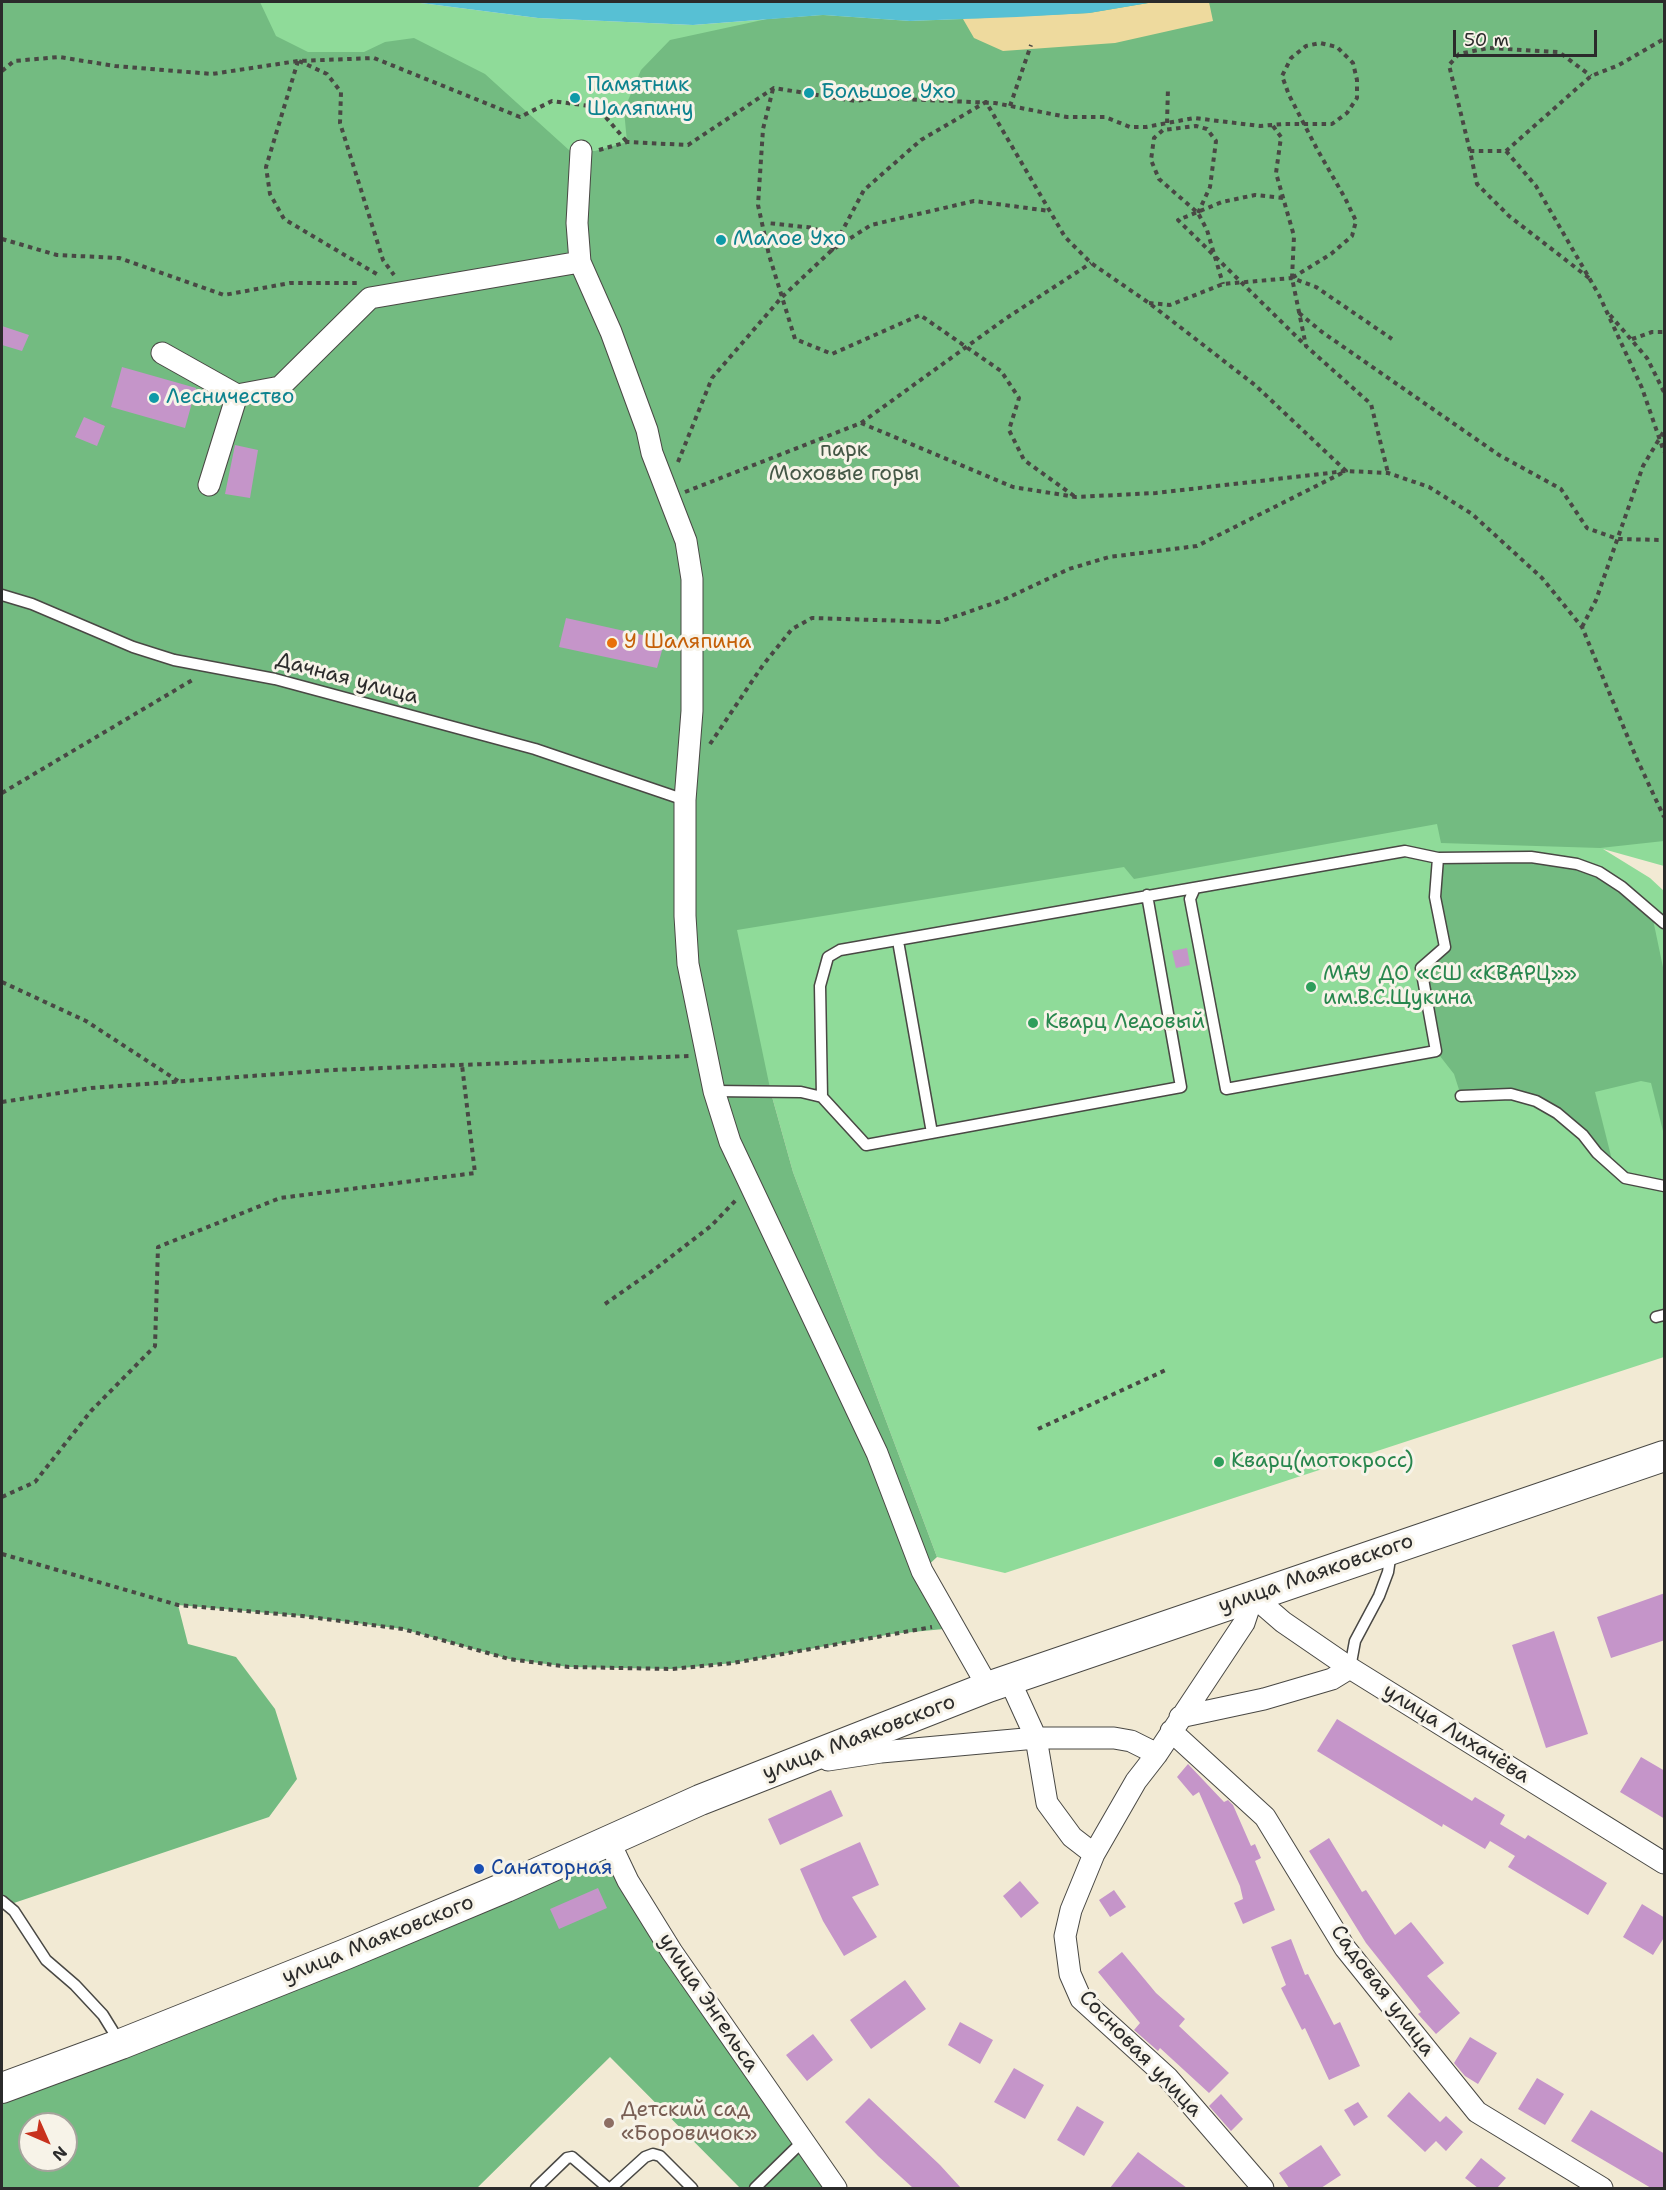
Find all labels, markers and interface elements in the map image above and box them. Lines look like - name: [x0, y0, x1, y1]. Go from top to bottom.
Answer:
- scale bar: [1456, 18, 1600, 56]
- text: 50 m: [1464, 28, 1509, 52]
- place label: Памятник Шаляпину: [587, 73, 694, 123]
- place label: Большое Ухо: [821, 80, 956, 106]
- marker: Большое Ухо: [802, 86, 816, 100]
- marker: Памятник Шаляпину: [568, 91, 582, 105]
- place label: Малое Ухо: [733, 227, 846, 253]
- marker: Малое Ухо: [714, 233, 728, 247]
- place label: Лесничество: [166, 385, 294, 411]
- marker: Лесничество: [147, 391, 161, 405]
- park label: парк Моховые горы: [769, 438, 919, 488]
- place label: У Шаляпина: [624, 630, 751, 656]
- marker: У Шаляпина: [605, 636, 619, 650]
- street label: Дачная улица: [273, 648, 421, 710]
- place label: МАУ ДО «СШ «КВАРЦ»» им.В.С.Щукина: [1323, 962, 1577, 1012]
- marker: МАУ ДО «СШ «КВАРЦ»» им.В.С.Щукина: [1304, 980, 1318, 994]
- place label: Кварц Ледовый: [1045, 1010, 1205, 1036]
- marker: Кварц Ледовый: [1026, 1016, 1040, 1030]
- place label: Кварц(мотокросс): [1231, 1449, 1414, 1475]
- marker: Кварц(мотокросс): [1212, 1455, 1226, 1469]
- street label: улица Маяковского: [1215, 1529, 1417, 1619]
- street label: улица Лихачёва: [1378, 1679, 1534, 1789]
- street label: улица Маяковского: [759, 1690, 959, 1786]
- place label: Санаторная: [491, 1856, 613, 1882]
- marker: Санаторная: [472, 1862, 486, 1876]
- street label: улица Маяковского: [278, 1890, 478, 1990]
- street label: Садовая улица: [1324, 1920, 1440, 2062]
- street label: улица Энгельса: [652, 1929, 764, 2077]
- street label: Сосновая улица: [1073, 1985, 1207, 2123]
- place label: Детский сад «Боровичок»: [621, 2098, 757, 2148]
- north arrow: [18, 2112, 78, 2172]
- marker: Детский сад «Боровичок»: [602, 2116, 616, 2130]
- text: N: [48, 2142, 72, 2166]

